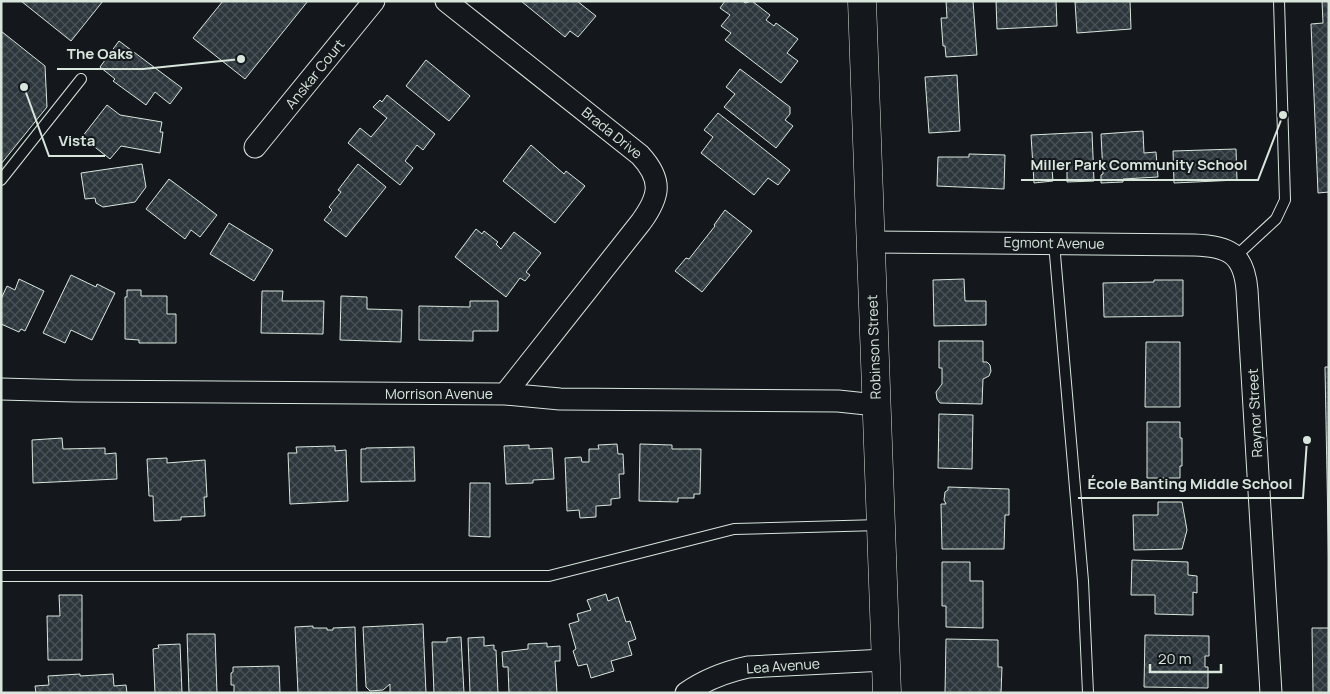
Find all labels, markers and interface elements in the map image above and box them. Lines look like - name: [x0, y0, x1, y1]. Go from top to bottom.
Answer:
- street label: Anskar Court: [281, 35, 349, 112]
- callout: The Oaks: [57, 39, 143, 69]
- text: The Oaks: [67, 43, 133, 64]
- street label: Brada Drive: [578, 102, 647, 163]
- callout: Vista: [49, 126, 105, 156]
- text: Vista: [59, 130, 95, 151]
- callout: Miller Park Community School: [1021, 150, 1258, 180]
- text: Miller Park Community School: [1030, 154, 1248, 175]
- street label: Egmont Avenue: [1003, 232, 1105, 253]
- street label: Robinson Street: [862, 294, 885, 400]
- street label: Raynor Street: [1243, 368, 1266, 458]
- street label: Morrison Avenue: [385, 384, 493, 403]
- callout: École Banting Middle School: [1078, 468, 1303, 498]
- text: École Banting Middle School: [1088, 473, 1292, 494]
- scale bar: [1150, 642, 1221, 674]
- text: 20 m: [1158, 648, 1191, 669]
- street label: Lea Avenue: [746, 653, 820, 678]

